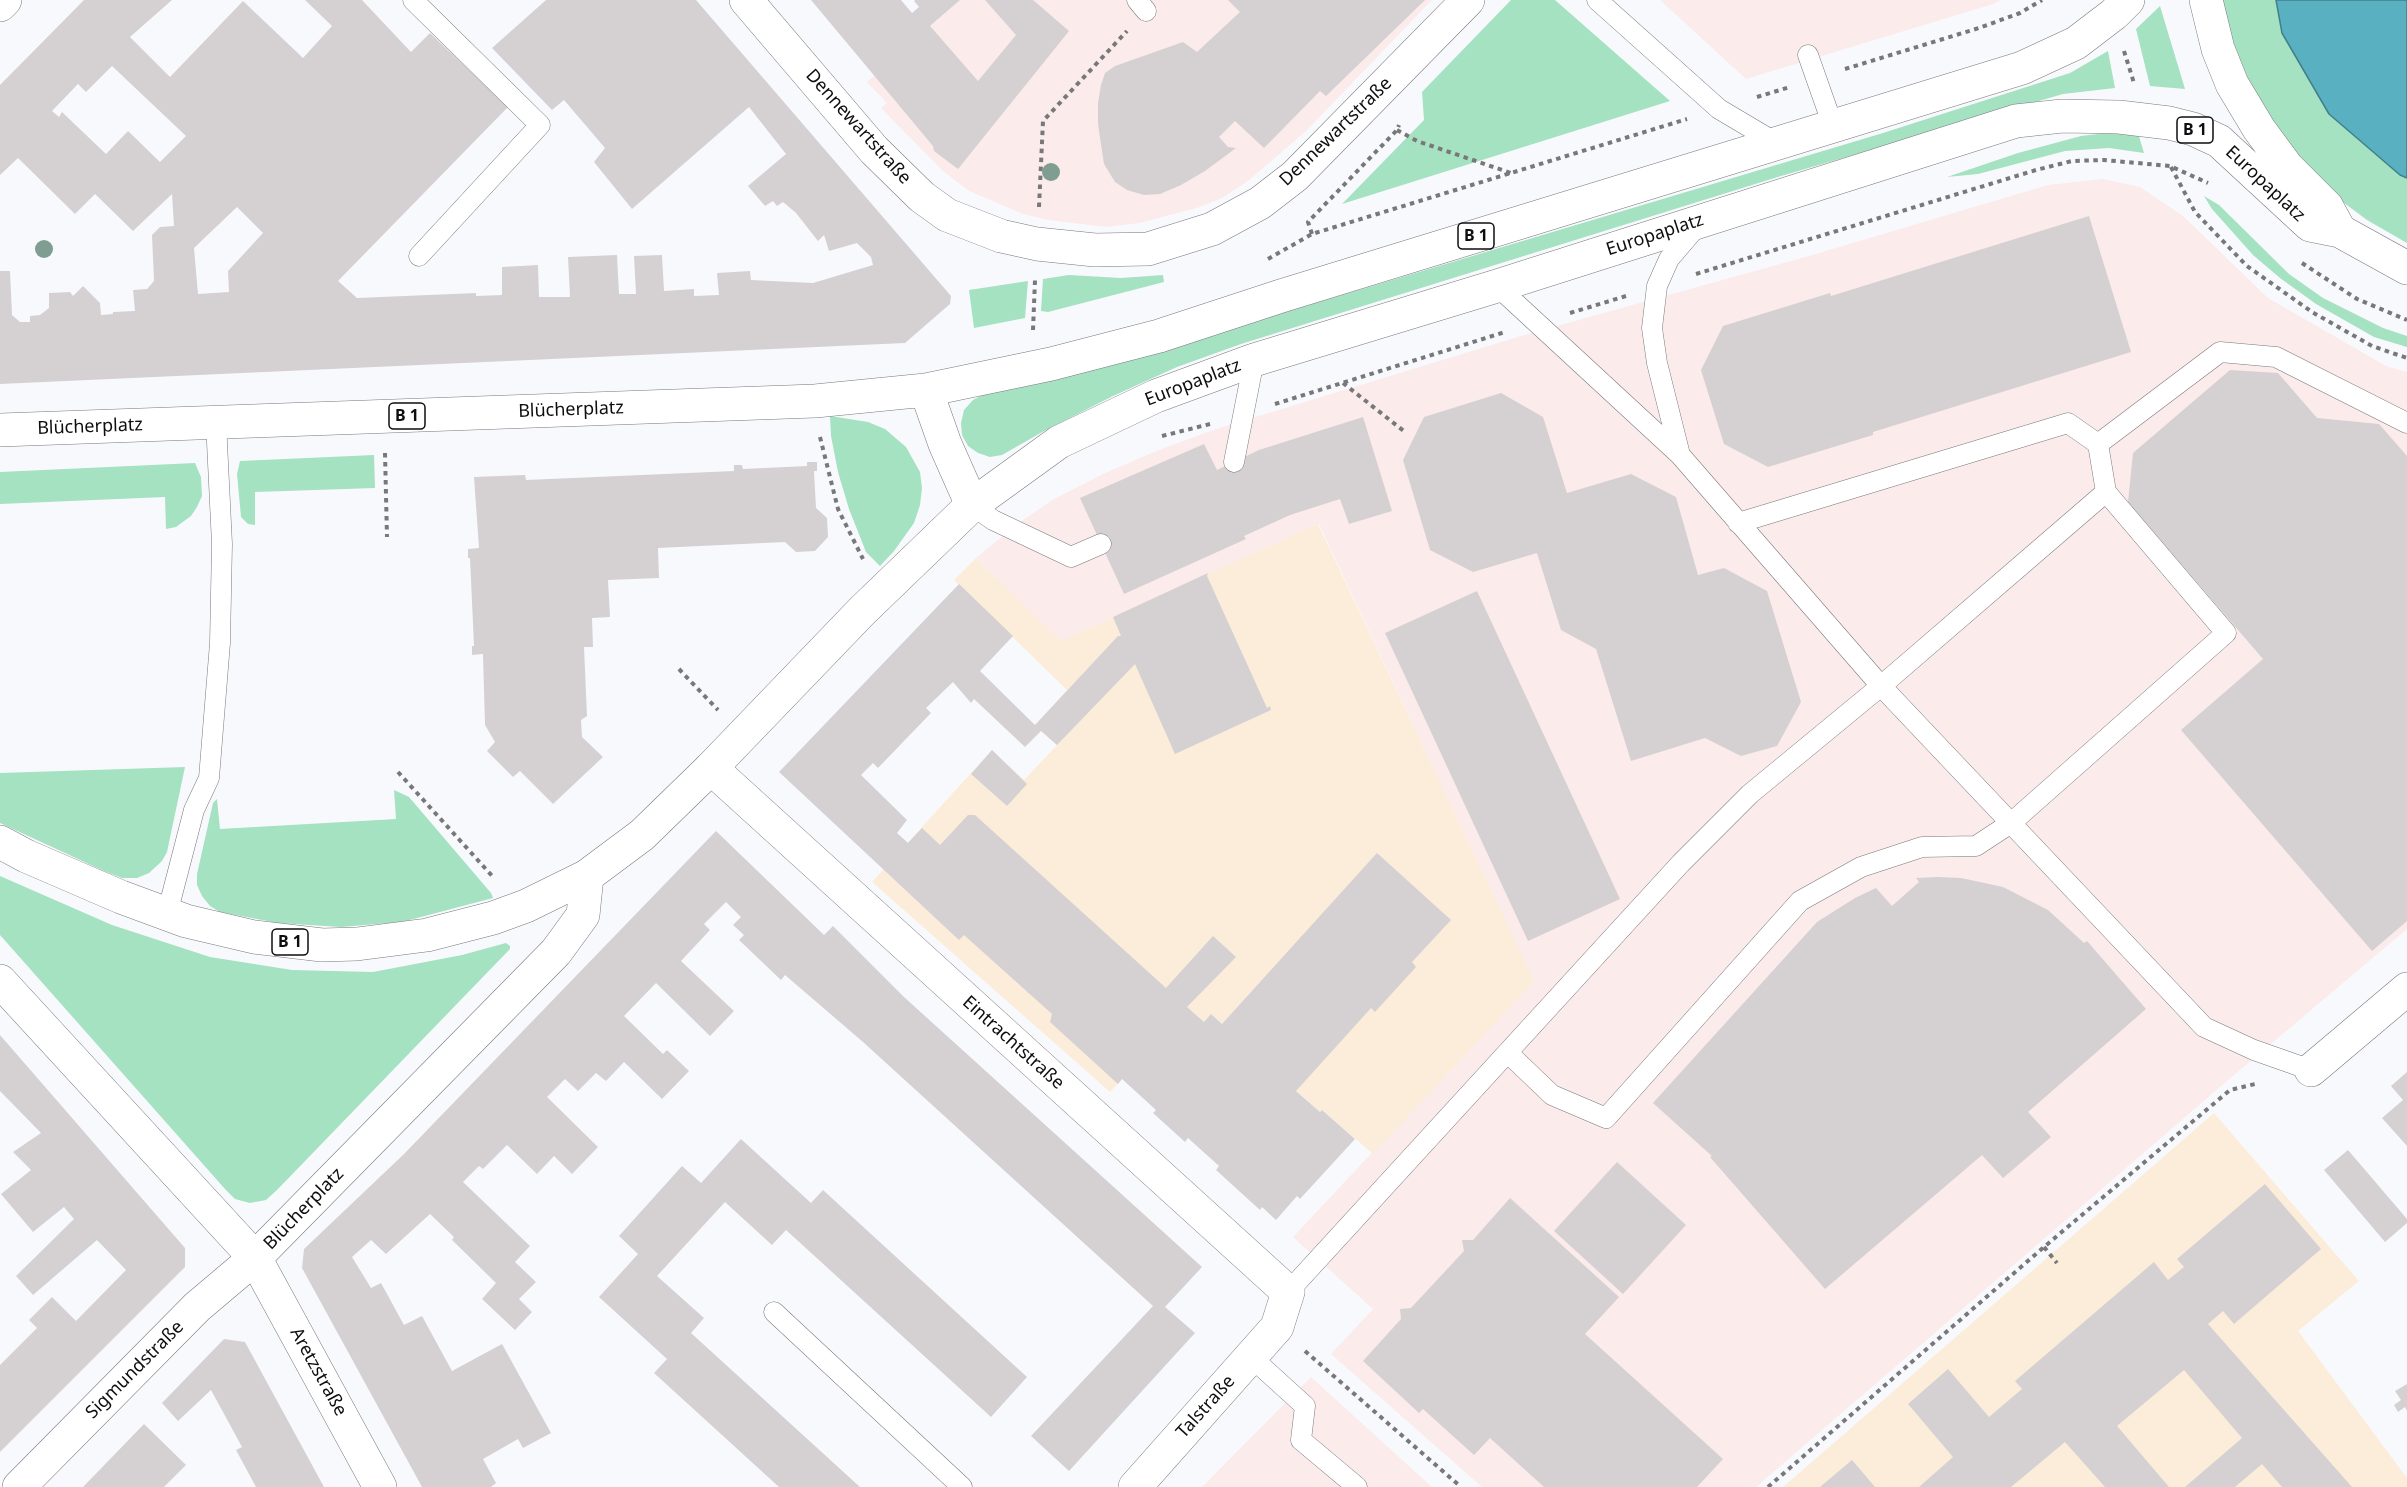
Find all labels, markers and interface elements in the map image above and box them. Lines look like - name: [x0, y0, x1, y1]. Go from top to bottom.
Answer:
- street label: Dennewartstraße: [801, 65, 915, 189]
- street label: Dennewartstraße: [1276, 73, 1396, 191]
- road number: B 1: [2177, 117, 2213, 143]
- street label: Europaplatz: [2221, 142, 2309, 226]
- street label: Europaplatz: [1604, 209, 1706, 261]
- road number: B 1: [1458, 223, 1494, 249]
- street label: Europaplatz: [1142, 355, 1244, 411]
- street label: Blücherplatz: [518, 397, 624, 423]
- road number: B 1: [389, 403, 425, 429]
- street label: Blücherplatz: [37, 414, 143, 440]
- road number: B 1: [272, 929, 308, 955]
- street label: Eintrachtstraße: [958, 992, 1068, 1094]
- street label: Blücherplatz: [260, 1164, 348, 1254]
- street label: Sigmundstraße: [82, 1317, 188, 1423]
- street label: Aretzstraße: [285, 1324, 351, 1420]
- street label: Talstraße: [1172, 1371, 1240, 1443]

